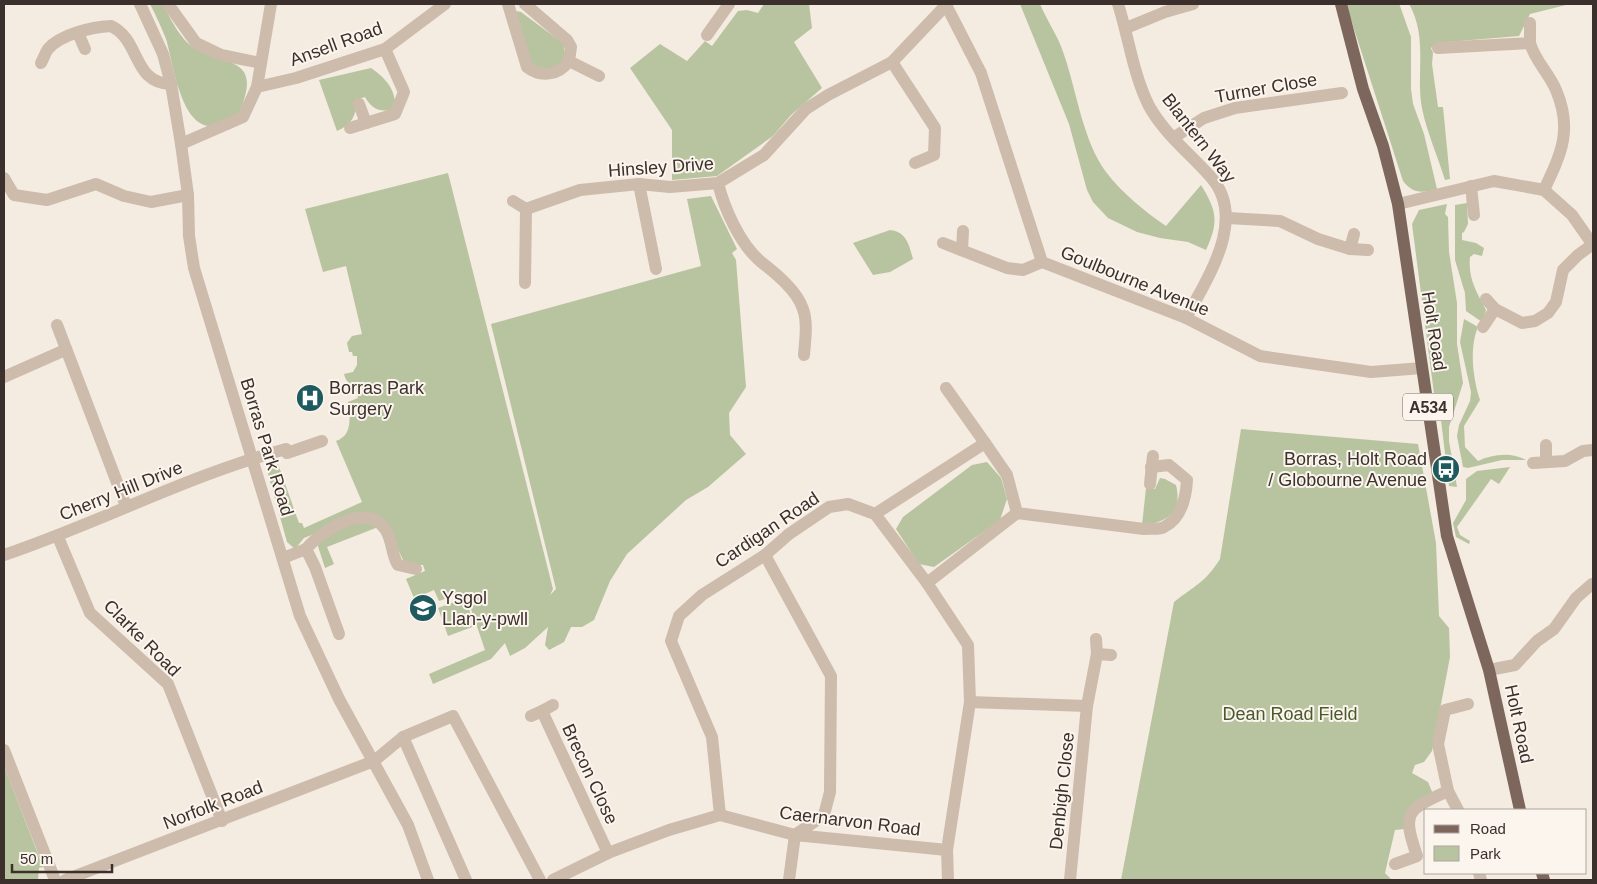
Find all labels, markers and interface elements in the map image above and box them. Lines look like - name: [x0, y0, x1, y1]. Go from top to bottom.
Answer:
- street label: Ansell Road: [287, 18, 385, 70]
- street label: Turner Close: [1213, 69, 1319, 107]
- street label: Blantern Way: [1158, 90, 1240, 186]
- street label: Hinsley Drive: [607, 153, 715, 181]
- street label: Goulbourne Avenue: [1058, 242, 1212, 320]
- street label: Holt Road: [1418, 290, 1450, 372]
- street label: Borras Park Road: [237, 376, 297, 518]
- place label: Borras Park Surgery: [329, 378, 425, 419]
- hospital icon: Borras Park Surgery: [295, 383, 325, 413]
- road number: A534: [1403, 394, 1453, 421]
- place label: Borras, Holt Road / Globourne Avenue: [1268, 449, 1427, 490]
- bus stop icon: Borras, Holt Road / Globourne Avenue: [1431, 454, 1461, 484]
- street label: Cherry Hill Drive: [57, 457, 185, 525]
- street label: Cardigan Road: [711, 488, 823, 572]
- place label: Ysgol Llan-y-pwll: [442, 588, 528, 629]
- school or university icon: Ysgol Llan-y-pwll: [408, 593, 438, 623]
- street label: Clarke Road: [100, 596, 184, 680]
- street label: Holt Road: [1501, 683, 1537, 765]
- park label: Dean Road Field: [1222, 704, 1358, 724]
- street label: Brecon Close: [558, 721, 622, 827]
- street label: Denbigh Close: [1046, 731, 1078, 851]
- street label: Norfolk Road: [160, 777, 266, 833]
- street label: Caernarvon Road: [778, 802, 922, 840]
- legend: [1424, 809, 1587, 874]
- text: Road: [1470, 820, 1506, 837]
- scale bar: [12, 842, 112, 874]
- text: Park: [1470, 845, 1501, 862]
- text: 50 m: [20, 850, 53, 867]

